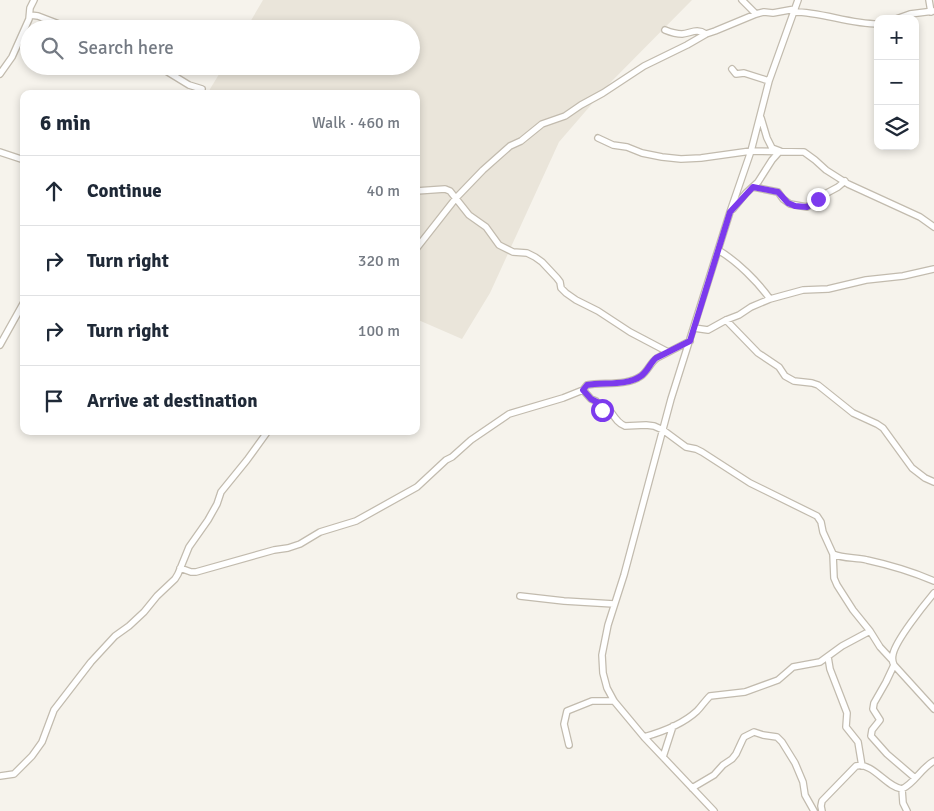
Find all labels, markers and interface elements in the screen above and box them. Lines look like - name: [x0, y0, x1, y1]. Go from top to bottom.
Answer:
- map controls: [874, 15, 919, 150]
- button: +: [874, 15, 919, 60]
- search box: [20, 20, 420, 75]
- icon: search: [38, 34, 66, 62]
- text: Search here: [78, 36, 174, 60]
- button: −: [874, 60, 919, 105]
- button: layers: [874, 105, 919, 150]
- text: 6 min: [40, 110, 91, 136]
- text: Walk · 460 m: [312, 113, 400, 133]
- icon: ahead: [40, 177, 68, 205]
- text: Continue: [87, 179, 162, 203]
- text: 40 m: [366, 181, 400, 201]
- route end: [807, 188, 830, 211]
- icon: right: [40, 247, 68, 275]
- text: Turn right: [87, 249, 169, 273]
- text: 320 m: [358, 251, 400, 271]
- icon: right: [40, 317, 68, 345]
- text: Turn right: [87, 319, 169, 343]
- text: 100 m: [358, 321, 400, 341]
- icon: arrive: [40, 387, 68, 415]
- text: Arrive at destination: [87, 389, 258, 413]
- route start: [591, 399, 614, 422]

